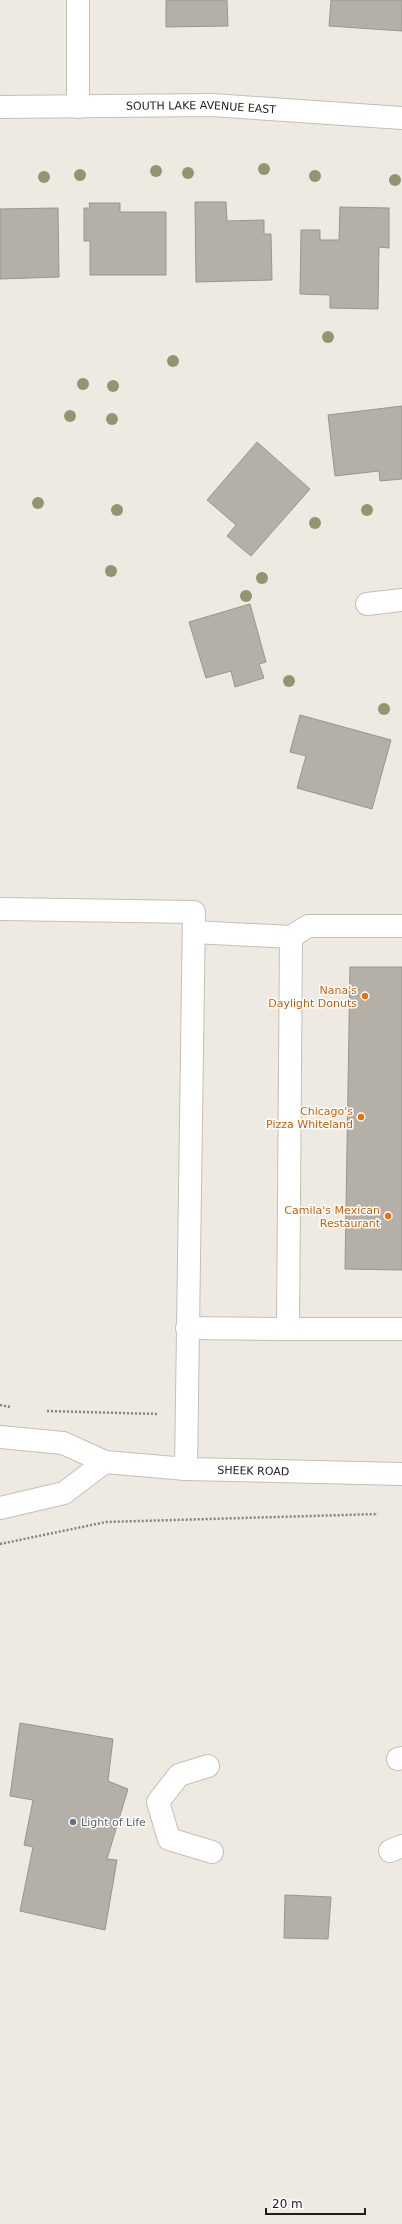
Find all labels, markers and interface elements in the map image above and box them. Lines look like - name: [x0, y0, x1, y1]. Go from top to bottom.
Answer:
- street label: SOUTH LAKE AVENUE EAST: [126, 98, 277, 116]
- place label: Nana's Daylight Donuts: [268, 984, 357, 1010]
- marker: Nana's Daylight Donuts: [360, 991, 370, 1001]
- place label: Chicago's Pizza Whiteland: [266, 1105, 353, 1131]
- marker: Chicago's Pizza Whiteland: [356, 1112, 366, 1122]
- place label: Camila's Mexican Restaurant: [284, 1204, 381, 1230]
- marker: Camila's Mexican Restaurant: [383, 1211, 393, 1221]
- street label: SHEEK ROAD: [217, 1463, 289, 1478]
- place label: Light of Life: [81, 1816, 146, 1829]
- marker: Light of Life: [68, 1817, 78, 1827]
- scale bar: [266, 2190, 365, 2216]
- text: 20 m: [272, 2197, 303, 2211]

